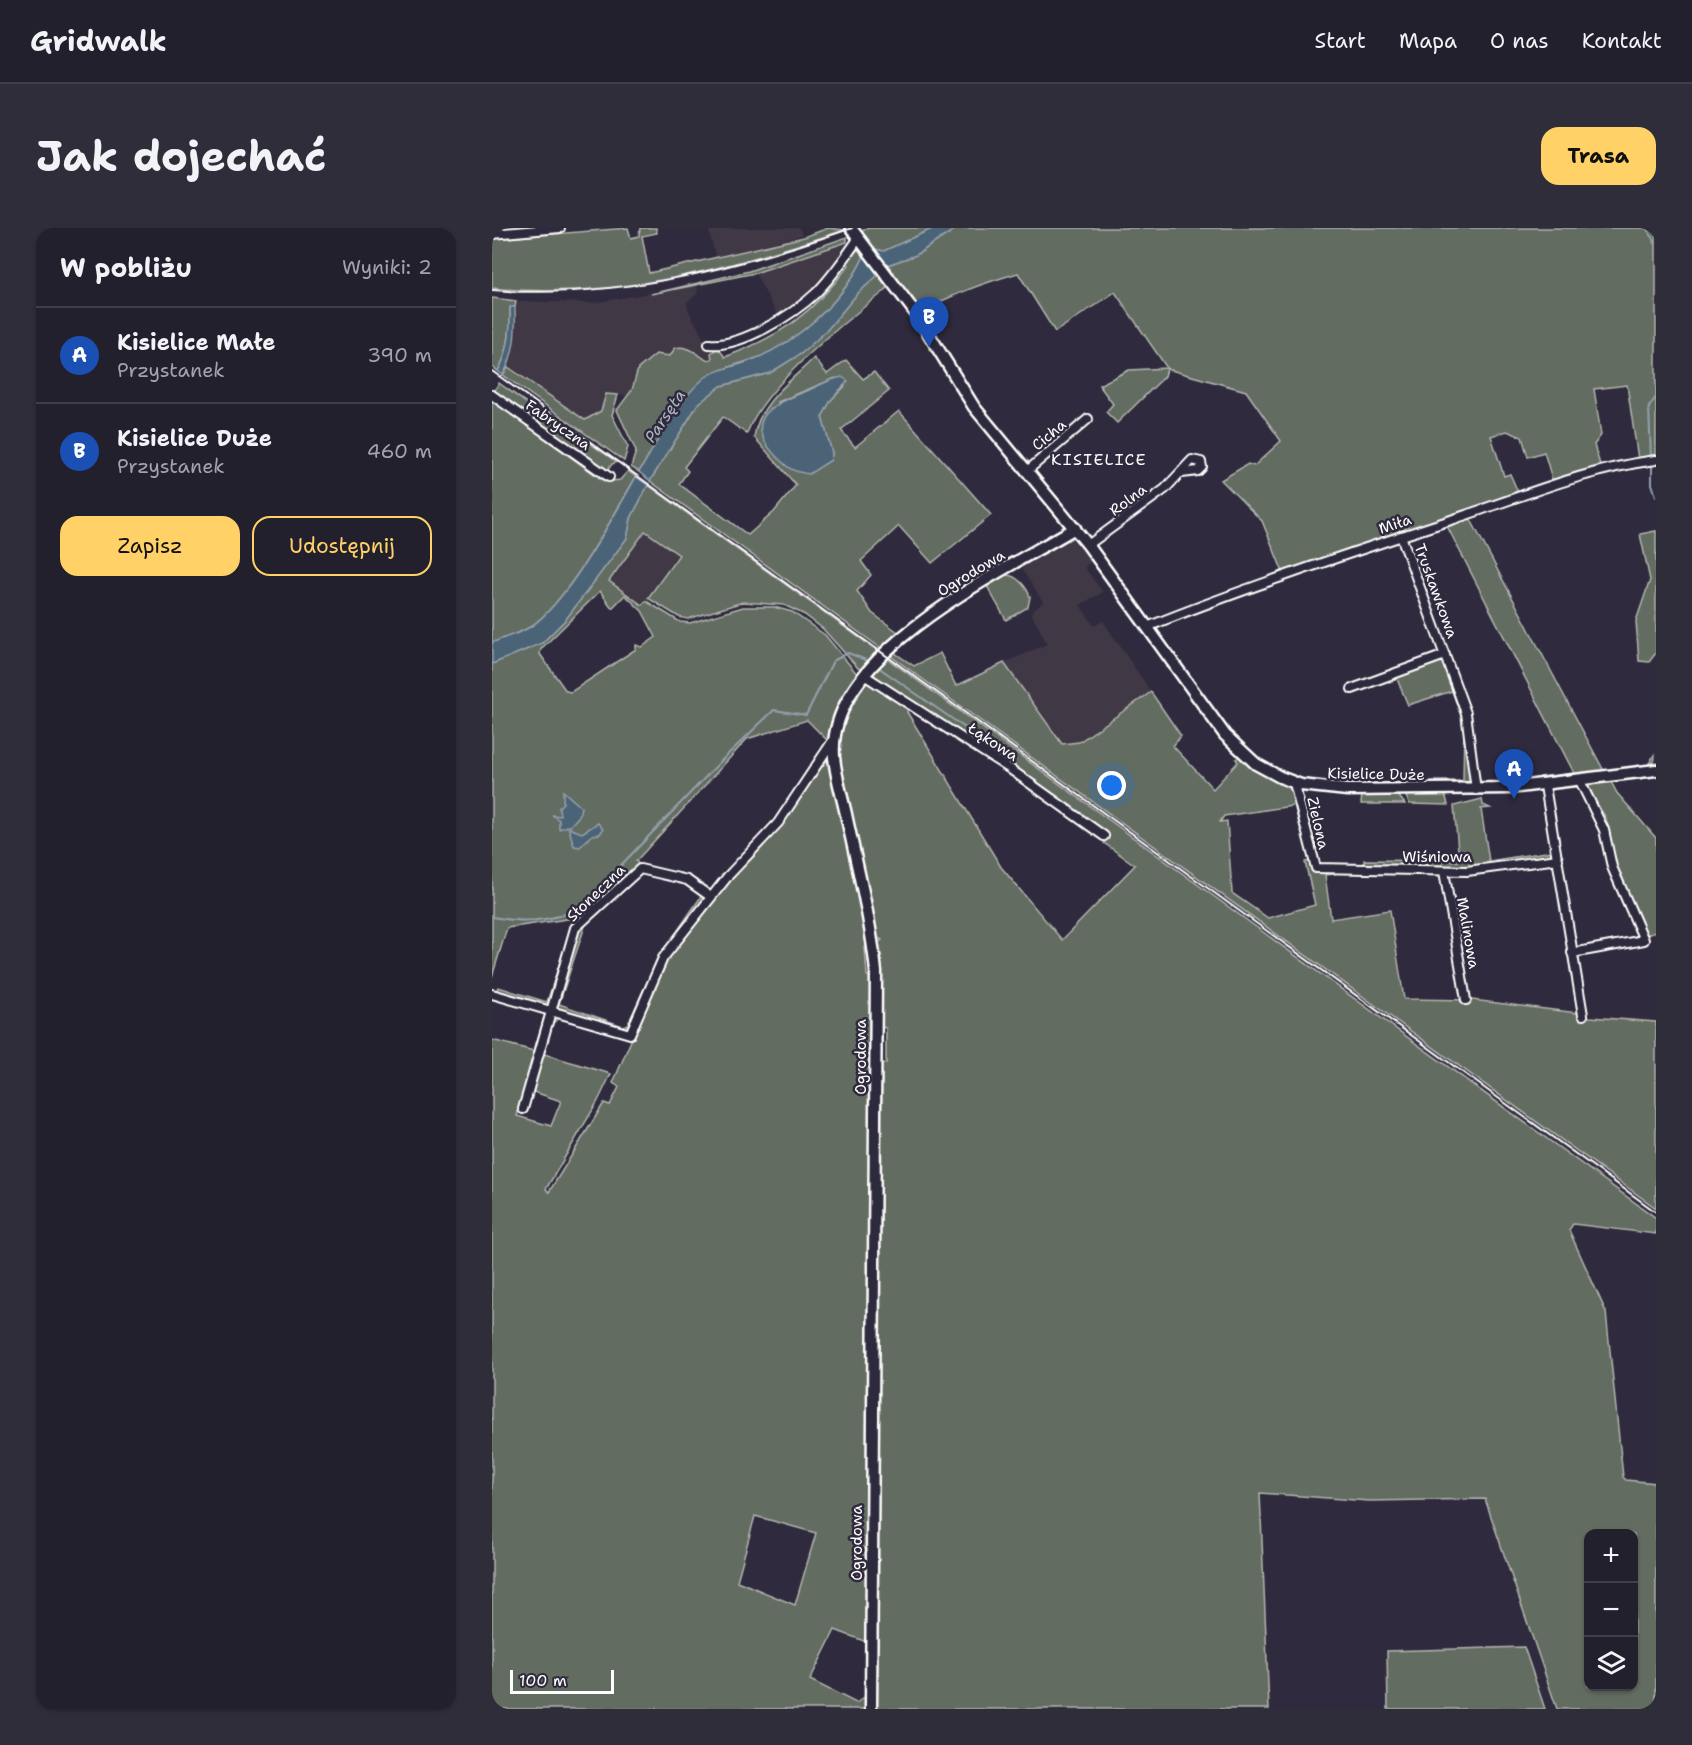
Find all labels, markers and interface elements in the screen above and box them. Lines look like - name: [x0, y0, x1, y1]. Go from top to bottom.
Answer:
- text: Gridwalk: [30, 22, 167, 60]
- text: Start: [1315, 27, 1366, 55]
- text: Mapa: [1399, 27, 1457, 55]
- text: O nas: [1490, 27, 1549, 55]
- text: Kontakt: [1582, 27, 1662, 55]
- button: Trasa: [1541, 127, 1656, 185]
- text: Jak dojechać: [36, 128, 326, 184]
- text: W pobliżu: [60, 250, 192, 285]
- text: Wyniki: 2: [342, 254, 432, 280]
- pin: B: [910, 298, 948, 347]
- text: Kisielice Małe: [117, 328, 276, 357]
- text: A: [72, 342, 87, 368]
- text: 390 m: [367, 342, 432, 368]
- text: Przystanek: [117, 357, 225, 383]
- water label: Parsęta: [640, 386, 690, 446]
- street label: Fabryczna: [521, 395, 595, 455]
- street label: Cicha: [1028, 414, 1071, 455]
- text: Kisielice Duże: [117, 424, 272, 453]
- text: B: [73, 438, 86, 464]
- text: 460 m: [367, 438, 432, 464]
- district label: KISIELICE: [1051, 449, 1147, 470]
- text: Przystanek: [117, 453, 225, 479]
- street label: Rolna: [1105, 479, 1151, 521]
- street label: Miła: [1376, 509, 1414, 539]
- button: Zapisz: [60, 516, 240, 576]
- button: Udostępnij: [252, 516, 432, 576]
- street label: Truskawkowa: [1410, 541, 1463, 642]
- street label: Ogrodowa: [933, 545, 1009, 601]
- street label: Łąkowa: [963, 718, 1023, 766]
- pin: A: [1494, 750, 1534, 799]
- street label: Kisielice Duże: [1327, 763, 1425, 785]
- your location: [1097, 771, 1126, 800]
- street label: Zielona: [1302, 795, 1334, 852]
- street label: Wiśniowa: [1402, 847, 1472, 867]
- street label: Słoneczna: [562, 860, 630, 926]
- street label: Malinowa: [1452, 896, 1484, 971]
- street label: Ogrodowa: [851, 1019, 871, 1095]
- street label: Ogrodowa: [847, 1505, 867, 1581]
- map controls: [1584, 1529, 1638, 1691]
- button: +: [1584, 1529, 1638, 1583]
- button: −: [1584, 1583, 1638, 1637]
- button: layers: [1584, 1637, 1638, 1691]
- scale bar: [510, 1667, 614, 1694]
- text: 100 m: [519, 1670, 567, 1691]

